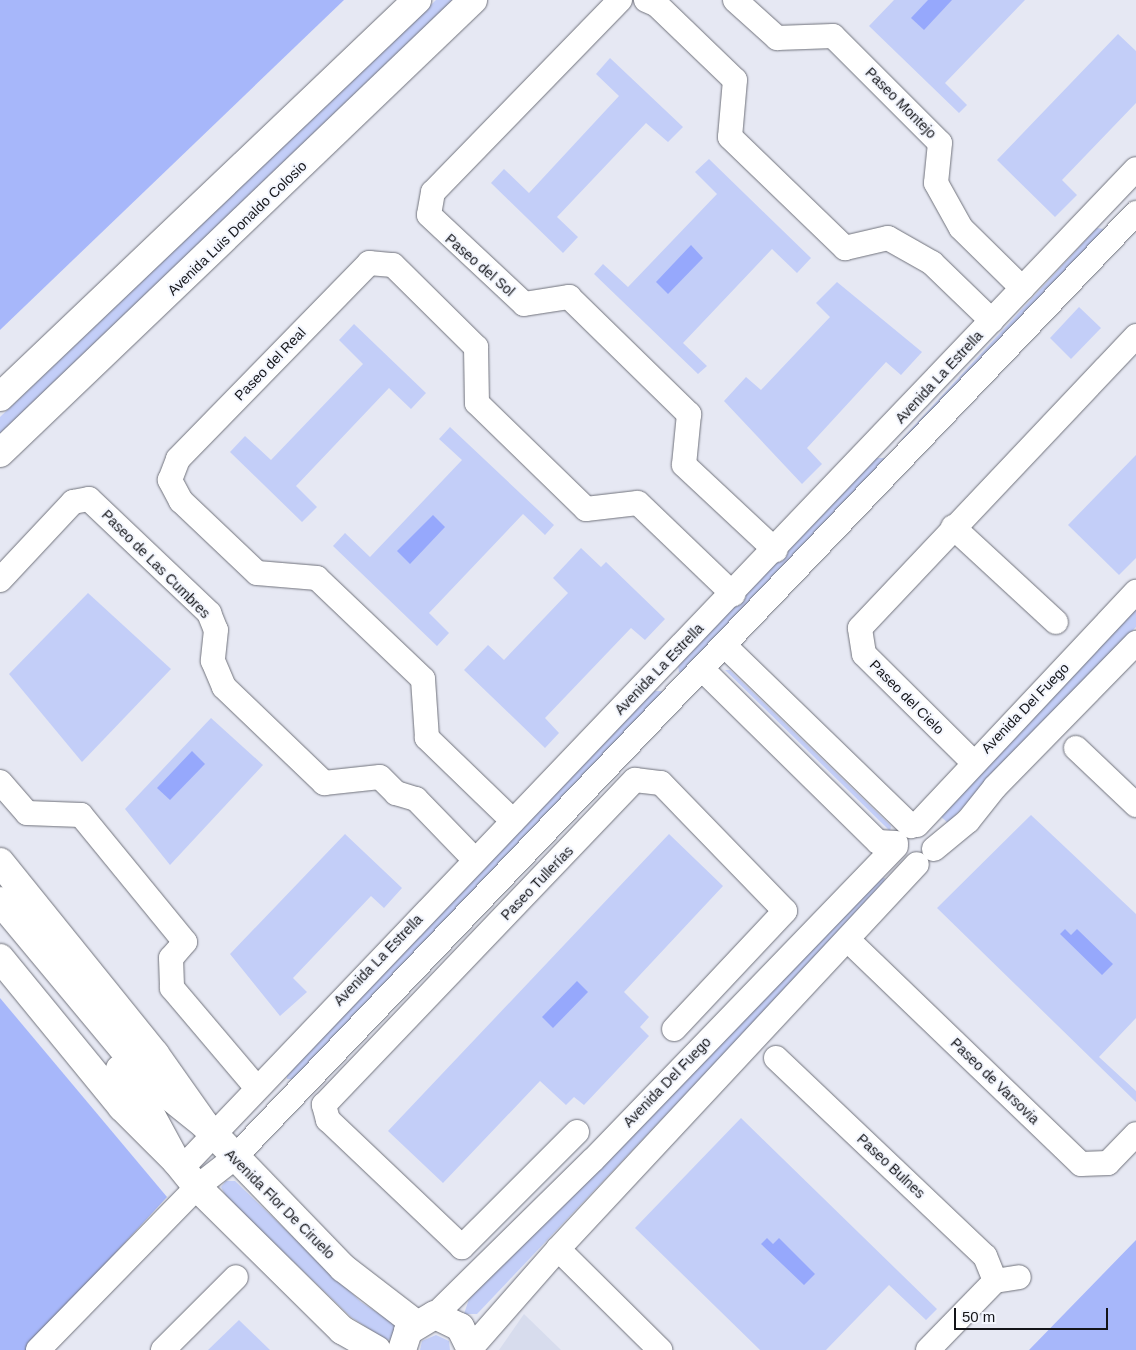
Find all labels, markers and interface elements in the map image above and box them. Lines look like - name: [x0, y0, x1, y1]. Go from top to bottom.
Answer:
- street label: Paseo Montejo: [862, 64, 940, 142]
- street label: Avenida Luis Donaldo Colosio: [164, 157, 310, 299]
- street label: Paseo del Sol: [442, 230, 518, 300]
- street label: Paseo del Real: [231, 324, 309, 404]
- street label: Avenida La Estrella: [892, 327, 986, 427]
- street label: Paseo de Las Cumbres: [98, 506, 214, 622]
- street label: Avenida La Estrella: [611, 620, 707, 718]
- street label: Paseo del Cielo: [866, 656, 948, 738]
- street label: Avenida Del Fuego: [978, 659, 1072, 757]
- street label: Paseo Tullerías: [497, 842, 577, 924]
- street label: Avenida La Estrella: [330, 911, 426, 1009]
- street label: Avenida Del Fuego: [620, 1033, 714, 1131]
- street label: Paseo de Varsovia: [947, 1035, 1043, 1127]
- street label: Paseo Bulnes: [854, 1130, 928, 1202]
- street label: Avenida Flor De Ciruelo: [222, 1146, 338, 1262]
- scale bar: [956, 1298, 1110, 1330]
- text: 50 m: [962, 1308, 995, 1325]

